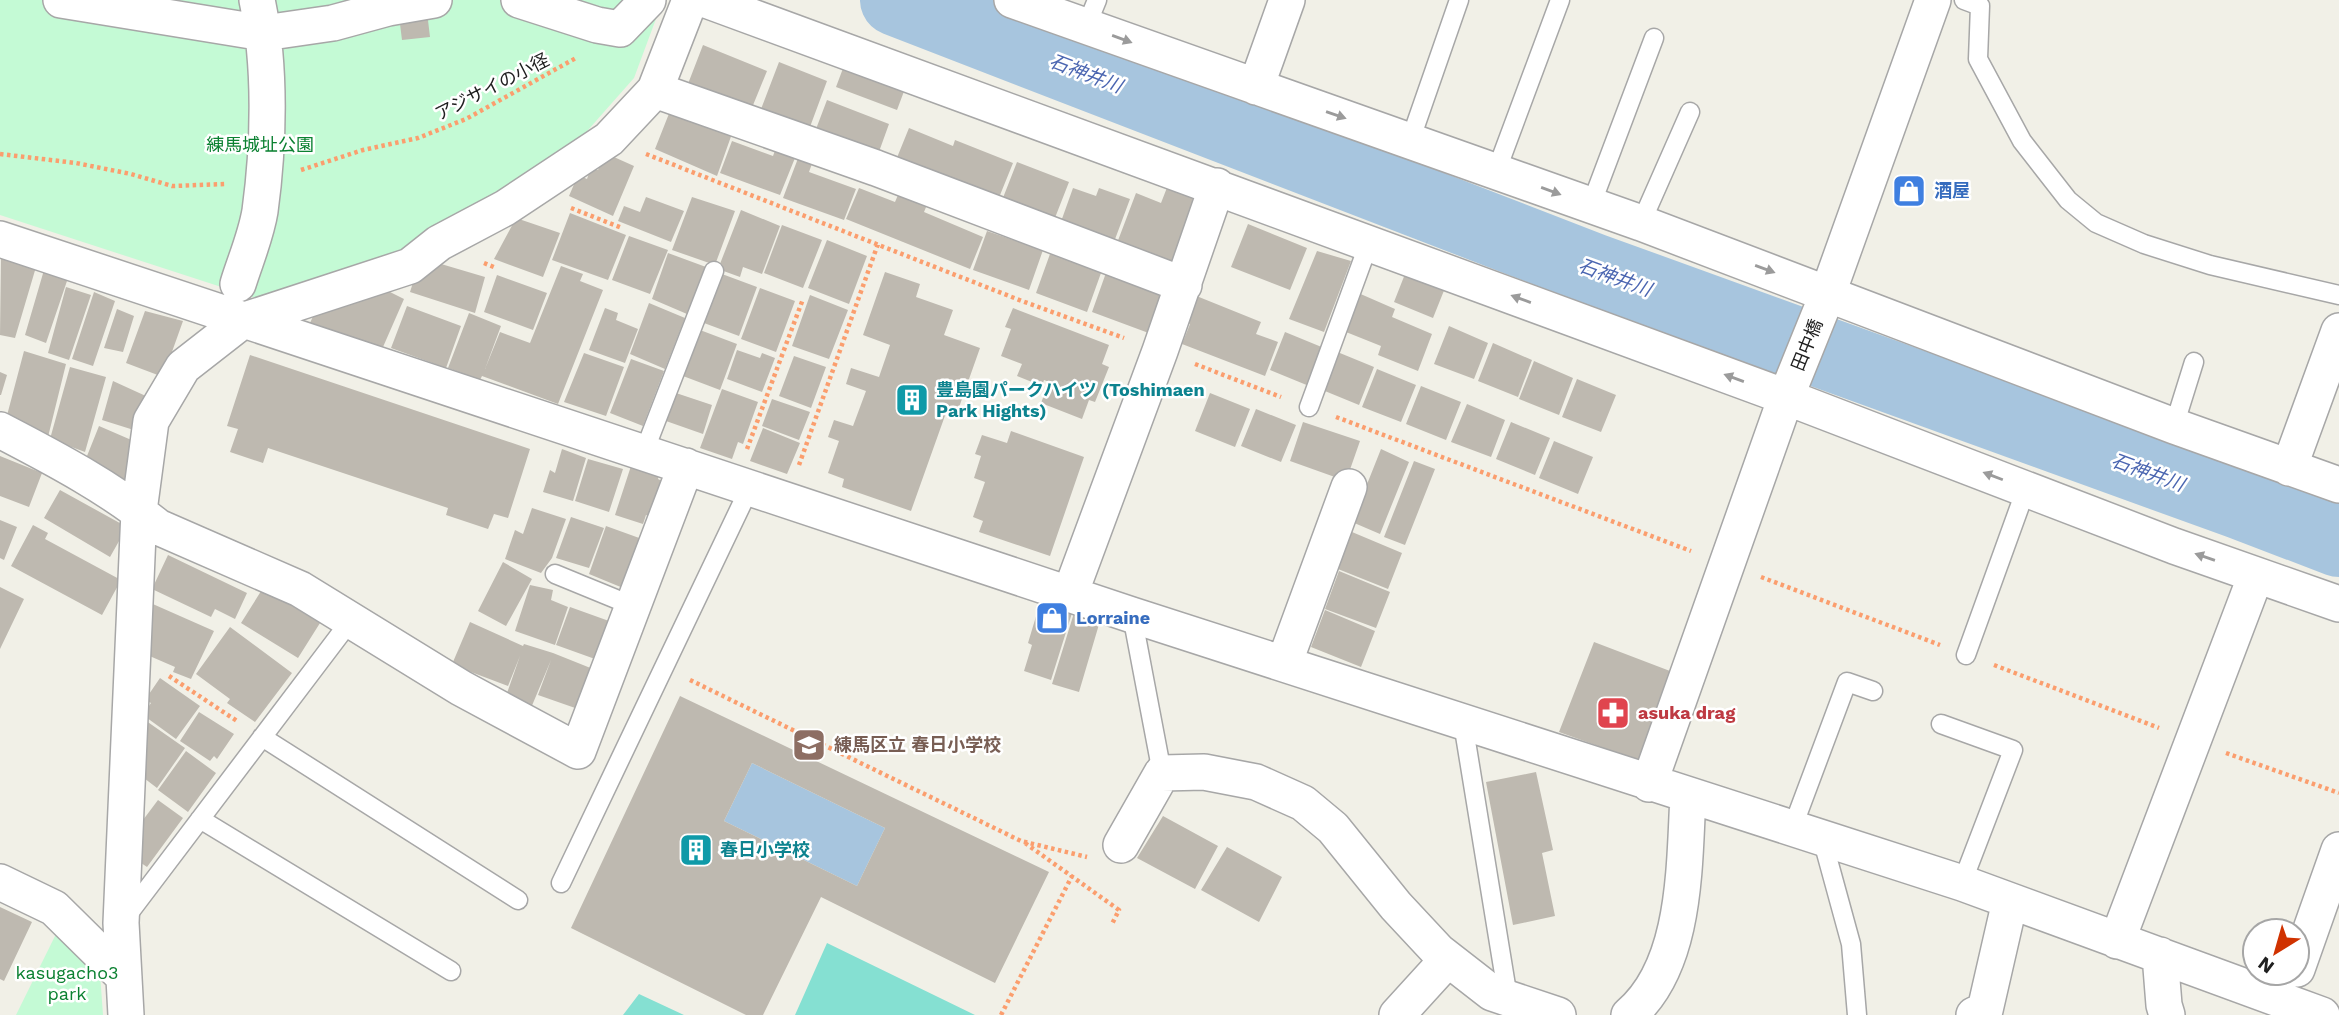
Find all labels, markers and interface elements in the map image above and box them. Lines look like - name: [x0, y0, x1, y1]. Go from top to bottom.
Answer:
- one-way arrow: [1112, 34, 1133, 45]
- street label: アジサイの小径: [431, 49, 552, 124]
- water label: 石神井川: [1046, 49, 1127, 99]
- one-way arrow: [1326, 110, 1347, 121]
- park label: 練馬城址公園: [206, 134, 314, 155]
- shop icon: 酒屋: [1890, 172, 1928, 210]
- place label: 酒屋: [1934, 180, 1970, 201]
- one-way arrow: [1541, 186, 1562, 197]
- water label: 石神井川: [1575, 254, 1656, 302]
- one-way arrow: [1754, 264, 1775, 275]
- one-way arrow: [1511, 293, 1532, 304]
- street label: 田中橋: [1787, 316, 1826, 374]
- one-way arrow: [1724, 372, 1745, 383]
- place label: 豊島園パークハイツ (Toshimaen Park Hights): [936, 379, 1205, 421]
- building icon: 豊島園パークハイツ (Toshimaen Park Hights): [893, 381, 931, 419]
- water label: 石神井川: [2108, 449, 2189, 497]
- one-way arrow: [1982, 471, 2003, 482]
- one-way arrow: [2195, 551, 2216, 562]
- shop icon: Lorraine: [1033, 599, 1071, 637]
- place label: Lorraine: [1076, 607, 1150, 628]
- pharmacy icon: asuka drag: [1594, 694, 1632, 732]
- place label: asuka drag: [1638, 702, 1736, 723]
- school or university icon: 練馬区立 春日小学校: [790, 726, 828, 764]
- place label: 練馬区立 春日小学校: [834, 734, 1001, 755]
- building icon: 春日小学校: [677, 831, 715, 869]
- place label: 春日小学校: [720, 839, 810, 860]
- north arrow: [2241, 917, 2311, 987]
- text: N: [2254, 952, 2279, 979]
- park label: kasugacho3 park: [15, 962, 119, 1004]

